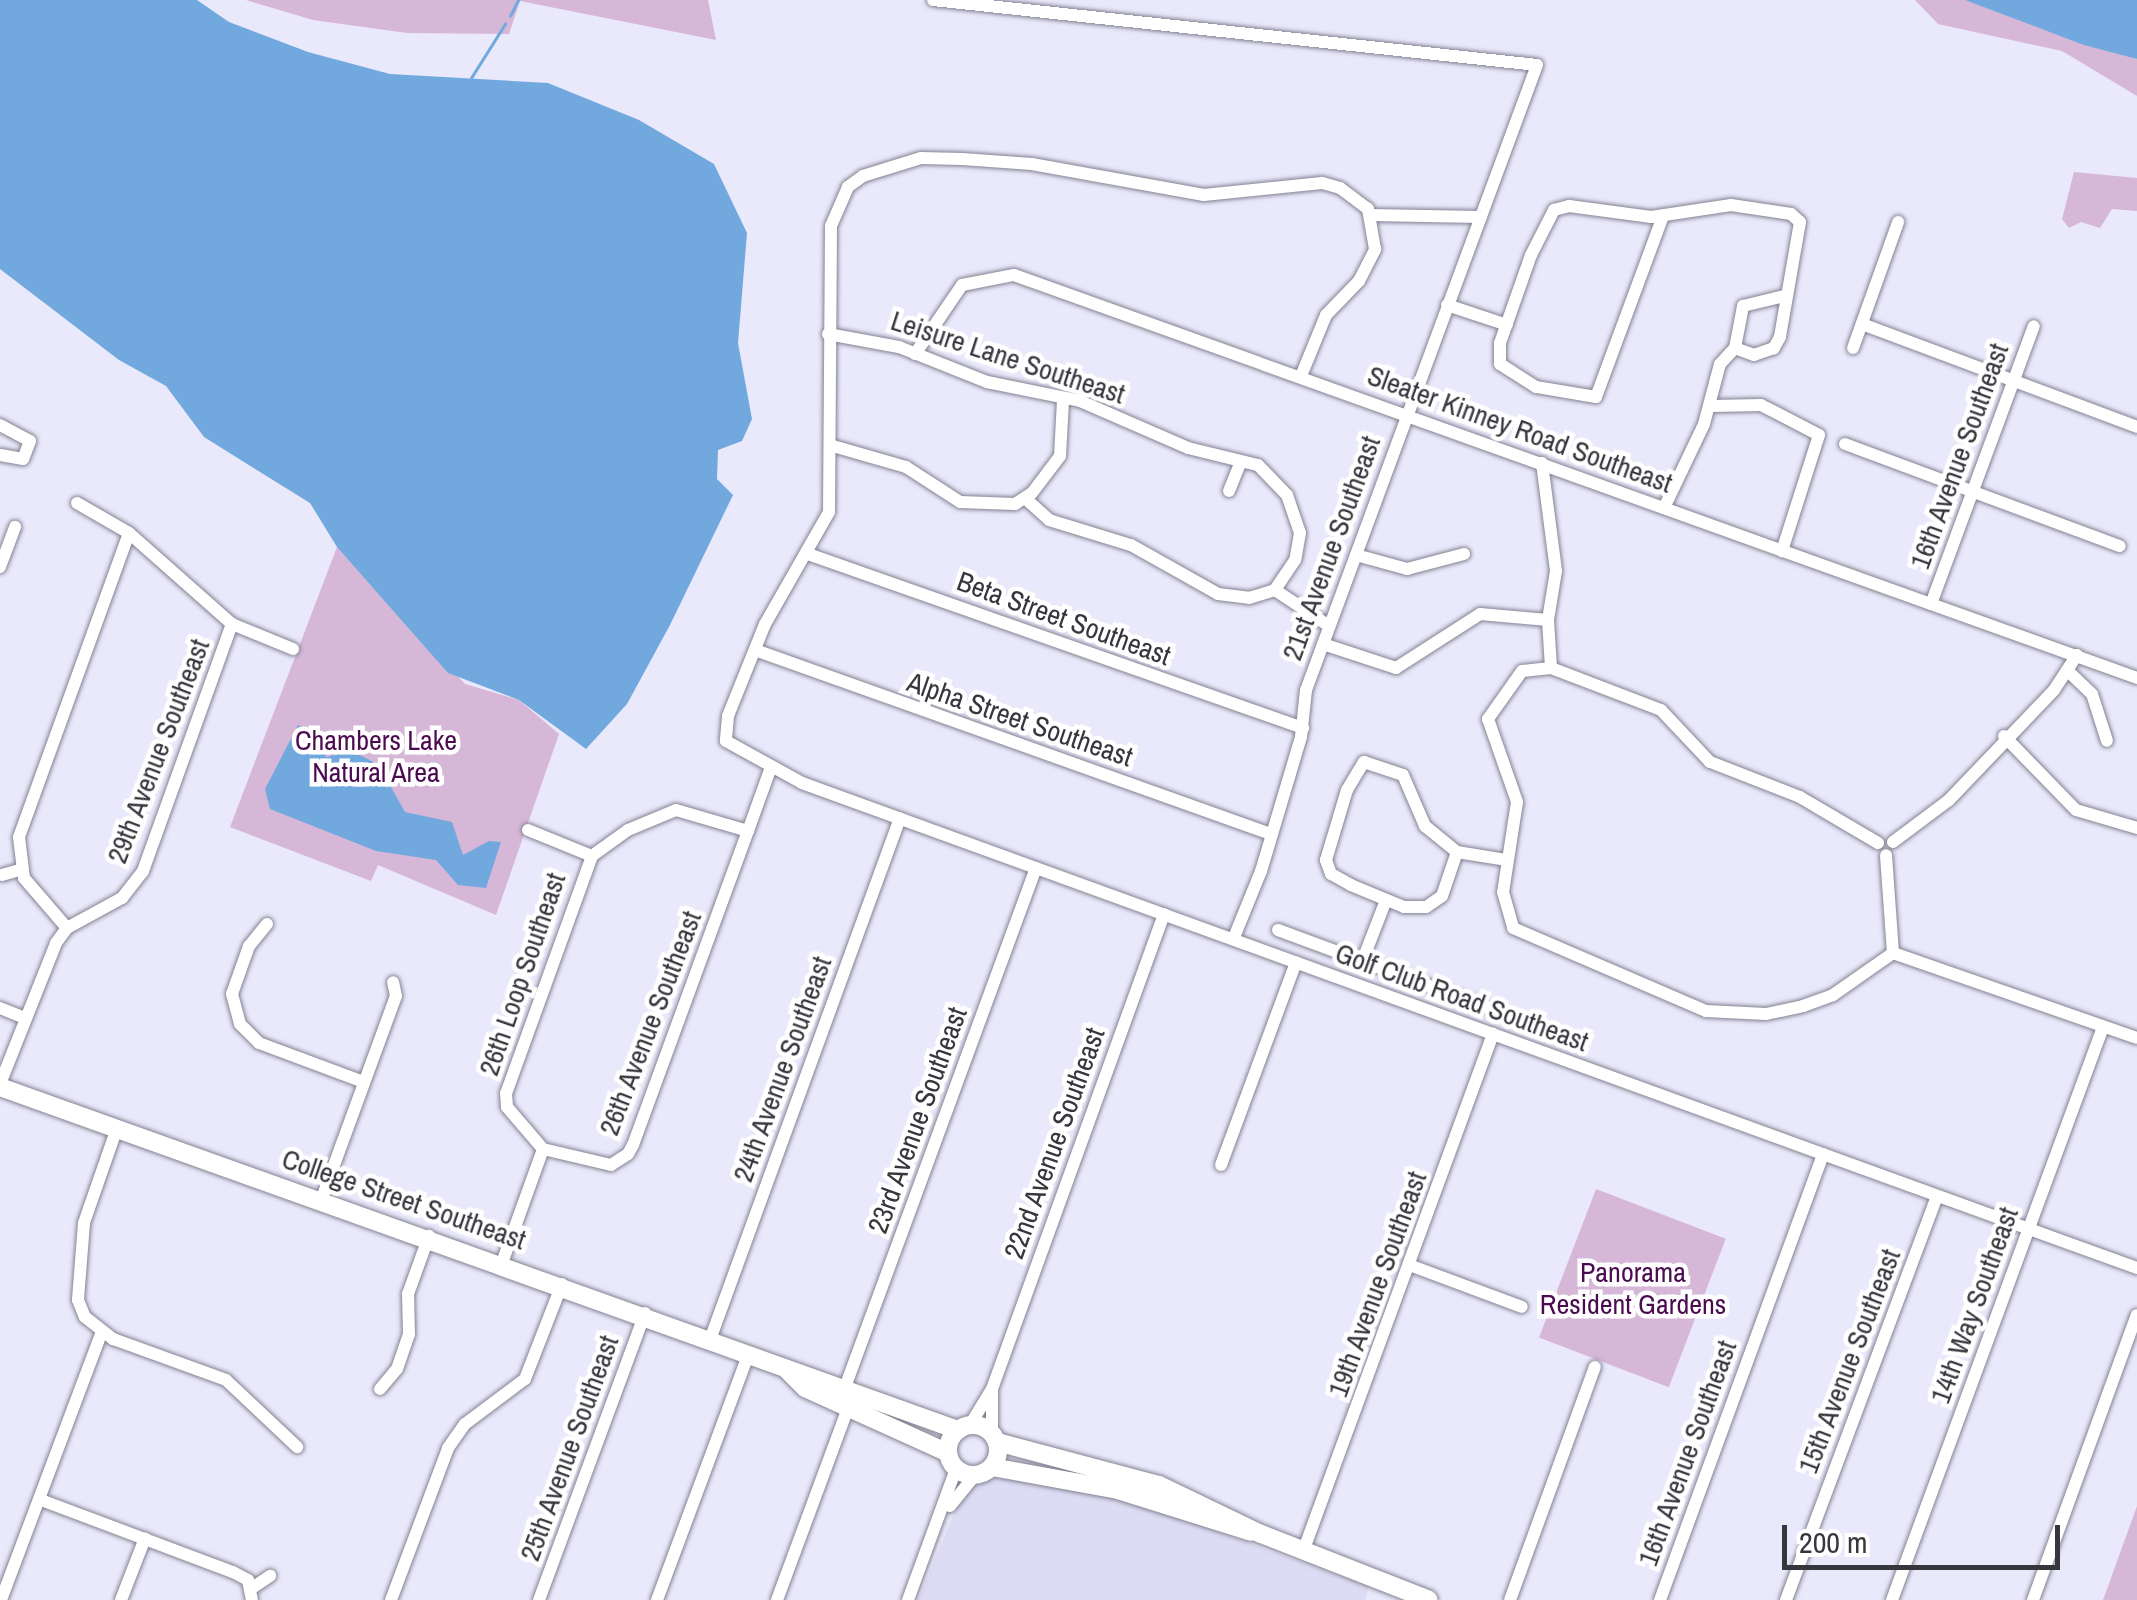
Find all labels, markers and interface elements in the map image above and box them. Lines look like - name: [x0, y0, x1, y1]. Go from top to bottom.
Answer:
- street label: Leisure Lane Southeast: [887, 303, 1129, 411]
- street label: 16th Avenue Southeast: [1902, 338, 2016, 574]
- street label: Sleater Kinney Road Southeast: [1363, 358, 1677, 500]
- street label: 21st Avenue Southeast: [1275, 431, 1387, 665]
- street label: Beta Street Southeast: [953, 564, 1175, 672]
- street label: 29th Avenue Southeast: [100, 634, 216, 868]
- street label: Alpha Street Southeast: [903, 665, 1137, 773]
- park label: Chambers Lake Natural Area: [295, 723, 457, 789]
- street label: 26th Loop Southeast: [472, 868, 572, 1080]
- street label: 26th Avenue Southeast: [592, 906, 708, 1140]
- street label: Golf Club Road Southeast: [1331, 936, 1593, 1058]
- street label: 24th Avenue Southeast: [725, 951, 839, 1187]
- street label: 23rd Avenue Southeast: [860, 1002, 974, 1238]
- street label: 22nd Avenue Southeast: [996, 1022, 1112, 1264]
- street label: College Street Southeast: [278, 1142, 530, 1256]
- street label: 19th Avenue Southeast: [1320, 1166, 1434, 1402]
- street label: 14th Way Southeast: [1923, 1202, 2025, 1408]
- street label: 15th Avenue Southeast: [1791, 1244, 1907, 1478]
- park label: Panorama Resident Gardens: [1540, 1255, 1726, 1321]
- street label: 25th Avenue Southeast: [512, 1330, 626, 1566]
- street label: 16th Avenue Southeast: [1630, 1335, 1744, 1571]
- scale bar: [1787, 1505, 2064, 1567]
- text: 200 m: [1799, 1522, 1867, 1562]

